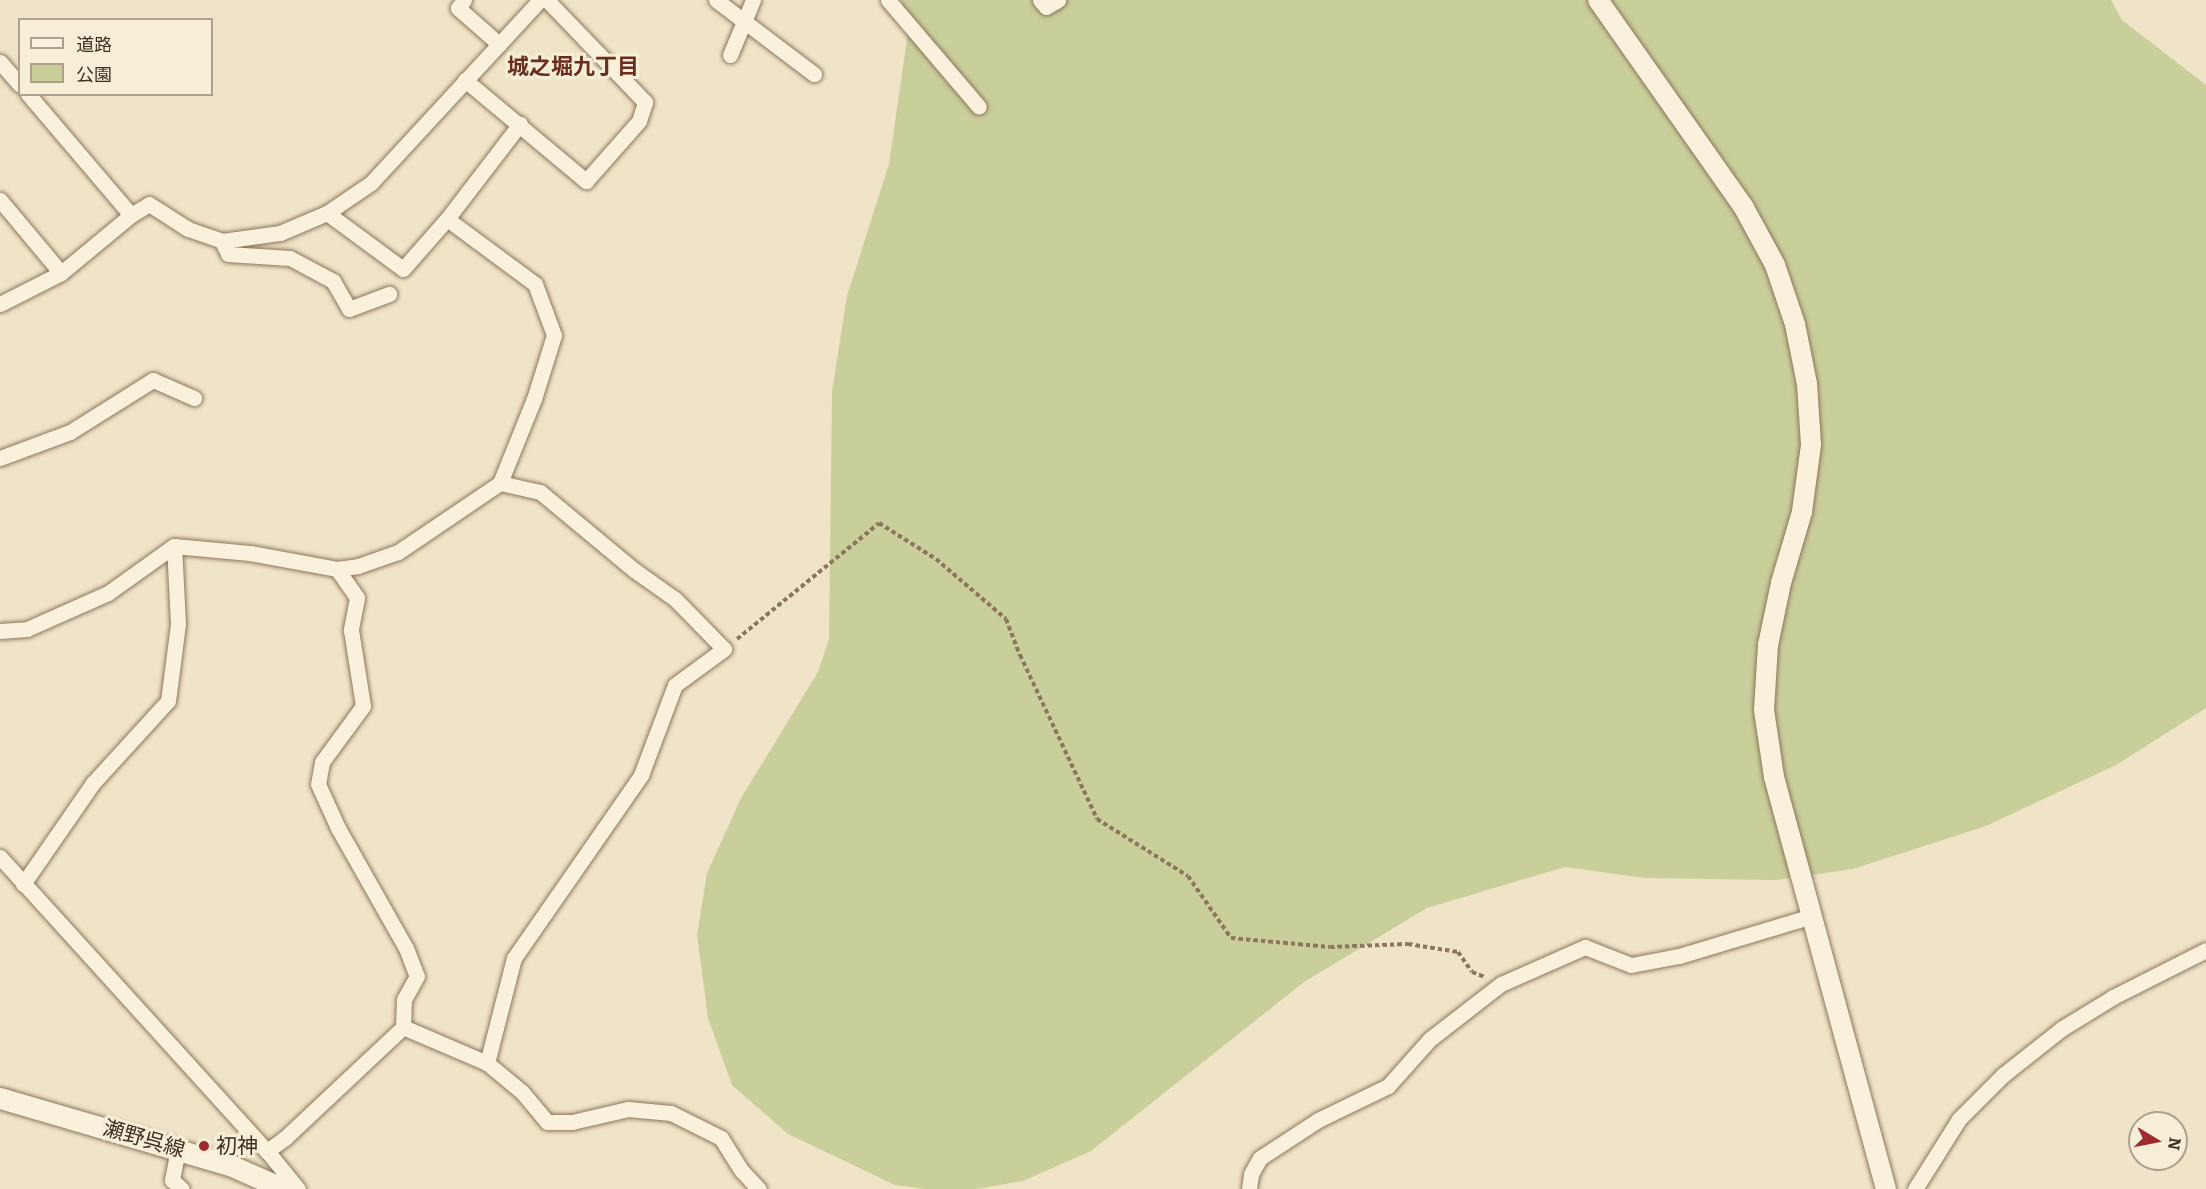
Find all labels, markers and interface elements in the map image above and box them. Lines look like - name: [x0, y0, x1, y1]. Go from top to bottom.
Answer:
- legend: [18, 18, 213, 96]
- text: 道路: [76, 34, 112, 56]
- district label: 城之堀九丁目: [507, 54, 639, 80]
- text: 公園: [76, 64, 112, 86]
- north arrow: [2128, 1111, 2188, 1171]
- street label: 瀬野呉線: [100, 1115, 188, 1163]
- place label: 初神: [216, 1133, 258, 1159]
- text: N: [2164, 1136, 2185, 1152]
- marker: 初神: [197, 1139, 211, 1153]

